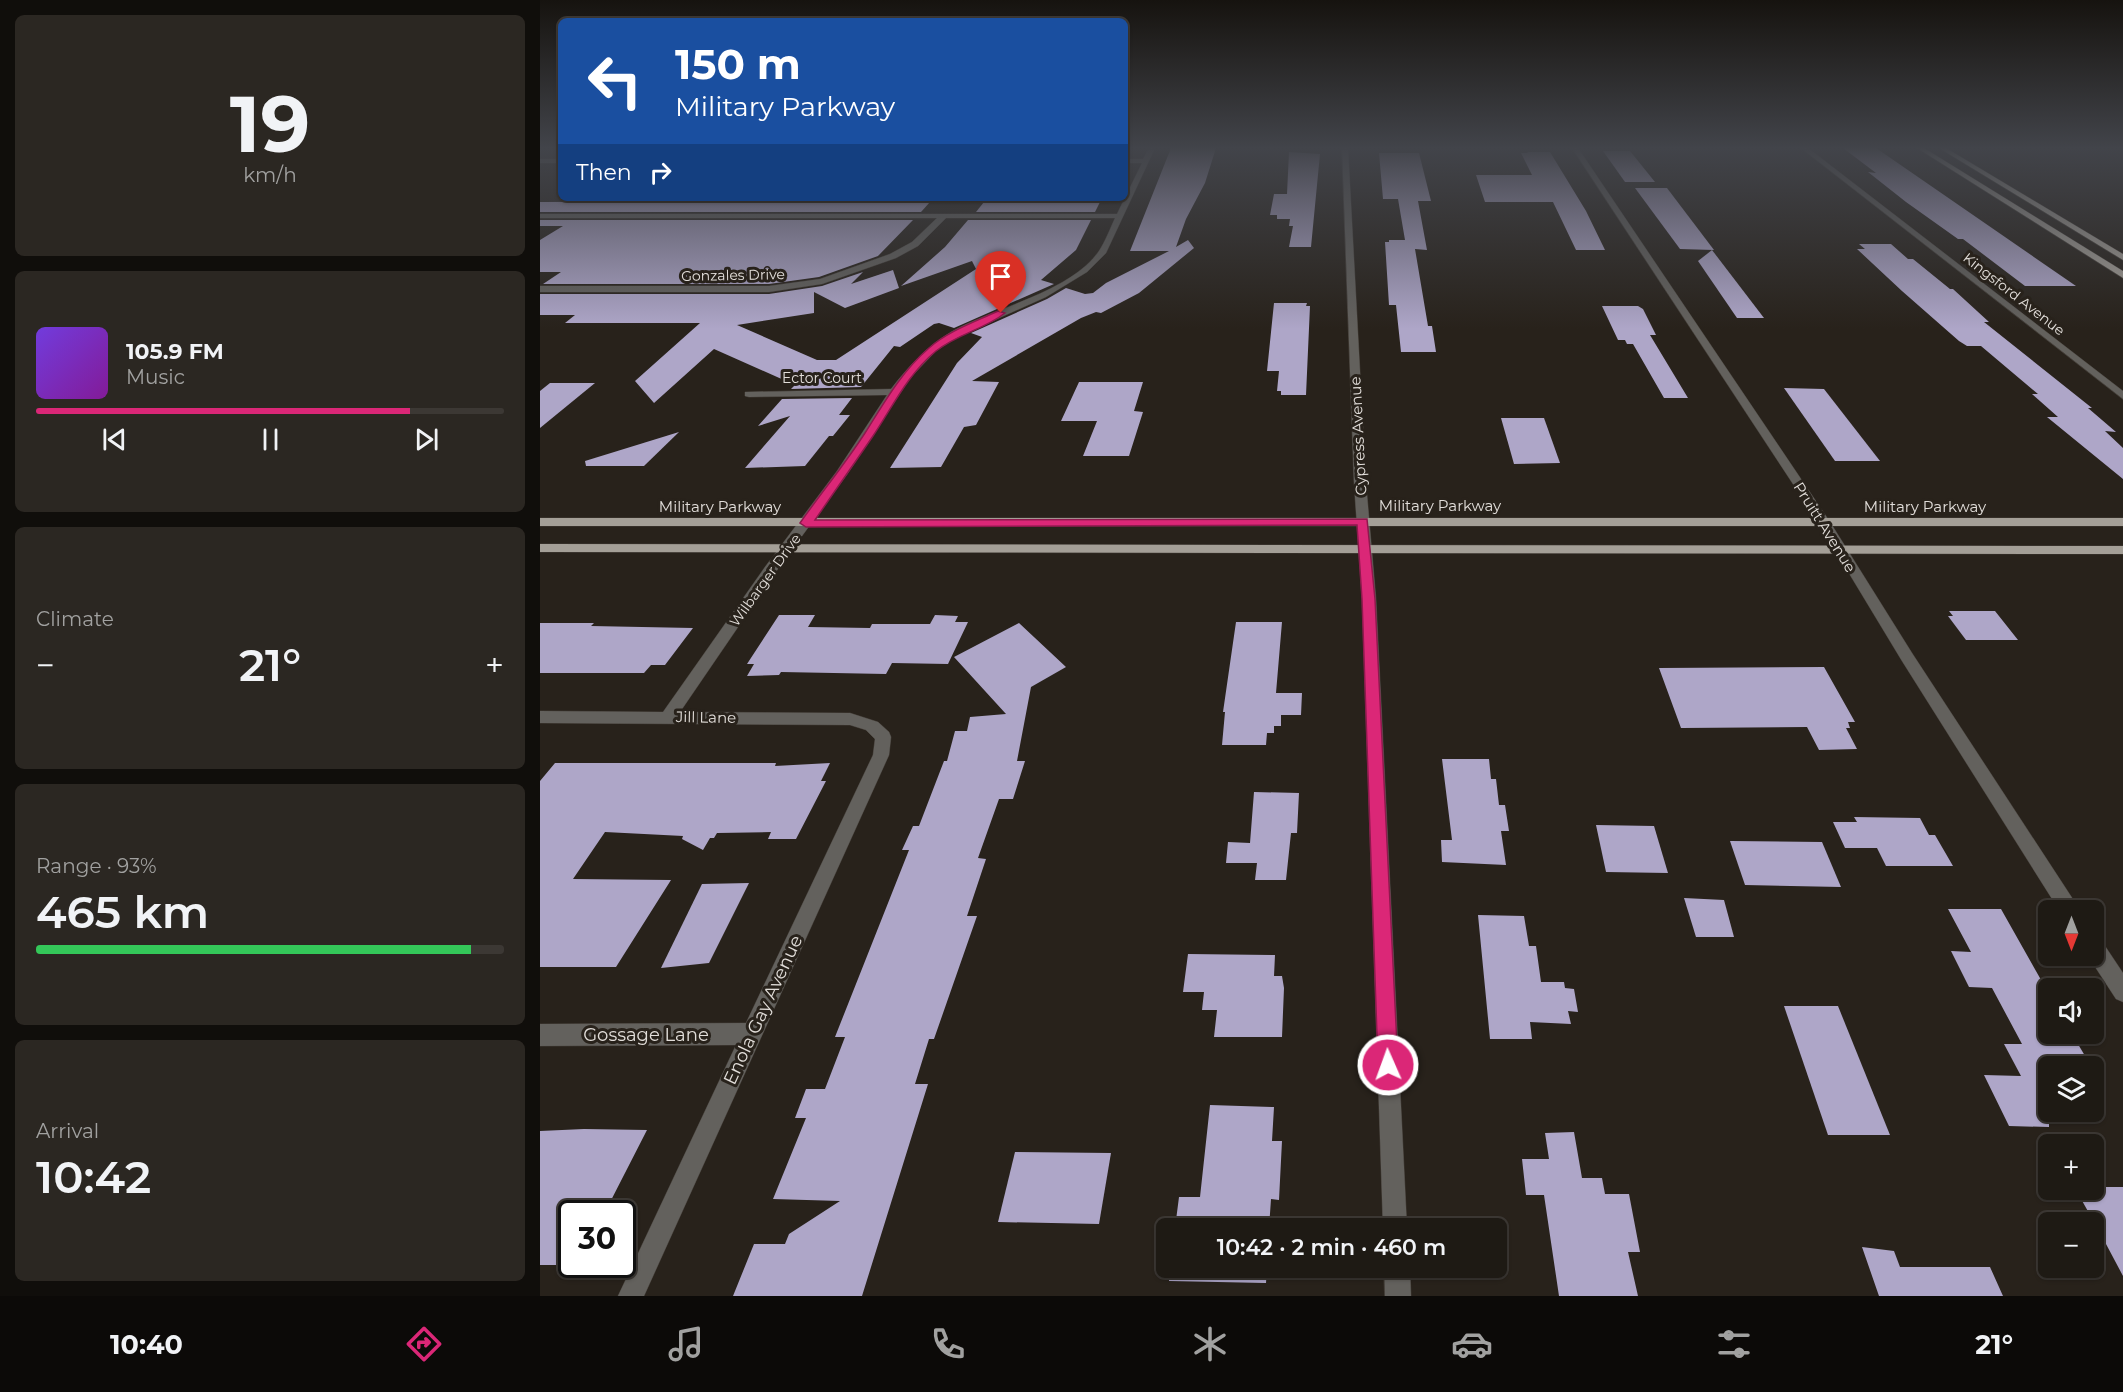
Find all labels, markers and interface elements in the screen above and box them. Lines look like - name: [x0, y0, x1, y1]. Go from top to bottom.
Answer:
- text: 150 m: [675, 38, 801, 90]
- icon: left: [576, 42, 654, 120]
- text: 19: [230, 76, 310, 172]
- text: Military Parkway: [675, 90, 895, 123]
- icon: right: [644, 156, 677, 189]
- text: Then: [576, 159, 632, 186]
- text: km/h: [243, 163, 297, 187]
- street label: Kingsford Avenue: [1959, 249, 2069, 339]
- pin: [975, 251, 1026, 313]
- icon: arrive: [984, 260, 1017, 293]
- street label: Gonzales Drive: [681, 265, 785, 285]
- text: 105.9 FM: [126, 338, 224, 365]
- text: Music: [126, 365, 185, 389]
- street label: Ector Court: [782, 369, 862, 387]
- street label: Cypress Avenue: [1345, 376, 1371, 496]
- icon: previous: [98, 423, 131, 456]
- icon: pause: [254, 423, 287, 456]
- icon: next: [410, 423, 443, 456]
- street label: Pruitt Avenue: [1790, 478, 1860, 576]
- street label: Military Parkway: [1379, 496, 1502, 515]
- street label: Military Parkway: [659, 497, 782, 516]
- street label: Military Parkway: [1864, 497, 1987, 516]
- street label: Wilbarger Drive: [725, 530, 805, 630]
- text: Climate: [36, 607, 114, 631]
- text: 21°: [239, 637, 301, 692]
- text: −: [36, 645, 55, 685]
- text: +: [485, 645, 504, 685]
- street label: Jill Lane: [675, 707, 736, 727]
- text: Range · 93%: [36, 854, 157, 878]
- text: 465 km: [36, 884, 209, 939]
- north arrow: [2038, 900, 2104, 966]
- map controls: [2038, 900, 2104, 1278]
- street label: Enola Gay Avenue: [719, 932, 807, 1088]
- button: sound: [2038, 978, 2104, 1044]
- street label: Gossage Lane: [583, 1024, 709, 1046]
- position arrow: [1356, 1033, 1420, 1097]
- button: layers: [2038, 1056, 2104, 1122]
- text: Arrival: [36, 1119, 99, 1143]
- button: +: [2038, 1134, 2104, 1200]
- text: 10:42: [36, 1149, 151, 1204]
- speed limit sign: 30: [558, 1200, 636, 1278]
- button: −: [2038, 1212, 2104, 1278]
- text: 10:42 · 2 min · 460 m: [1217, 1234, 1446, 1261]
- icon: directions: [403, 1323, 445, 1365]
- icon: music: [665, 1323, 707, 1365]
- icon: phone: [927, 1323, 969, 1365]
- icon: climate: [1189, 1323, 1231, 1365]
- icon: car: [1451, 1323, 1493, 1365]
- icon: filters: [1713, 1323, 1755, 1365]
- text: 10:40: [110, 1328, 183, 1361]
- text: 21°: [1975, 1328, 2013, 1361]

